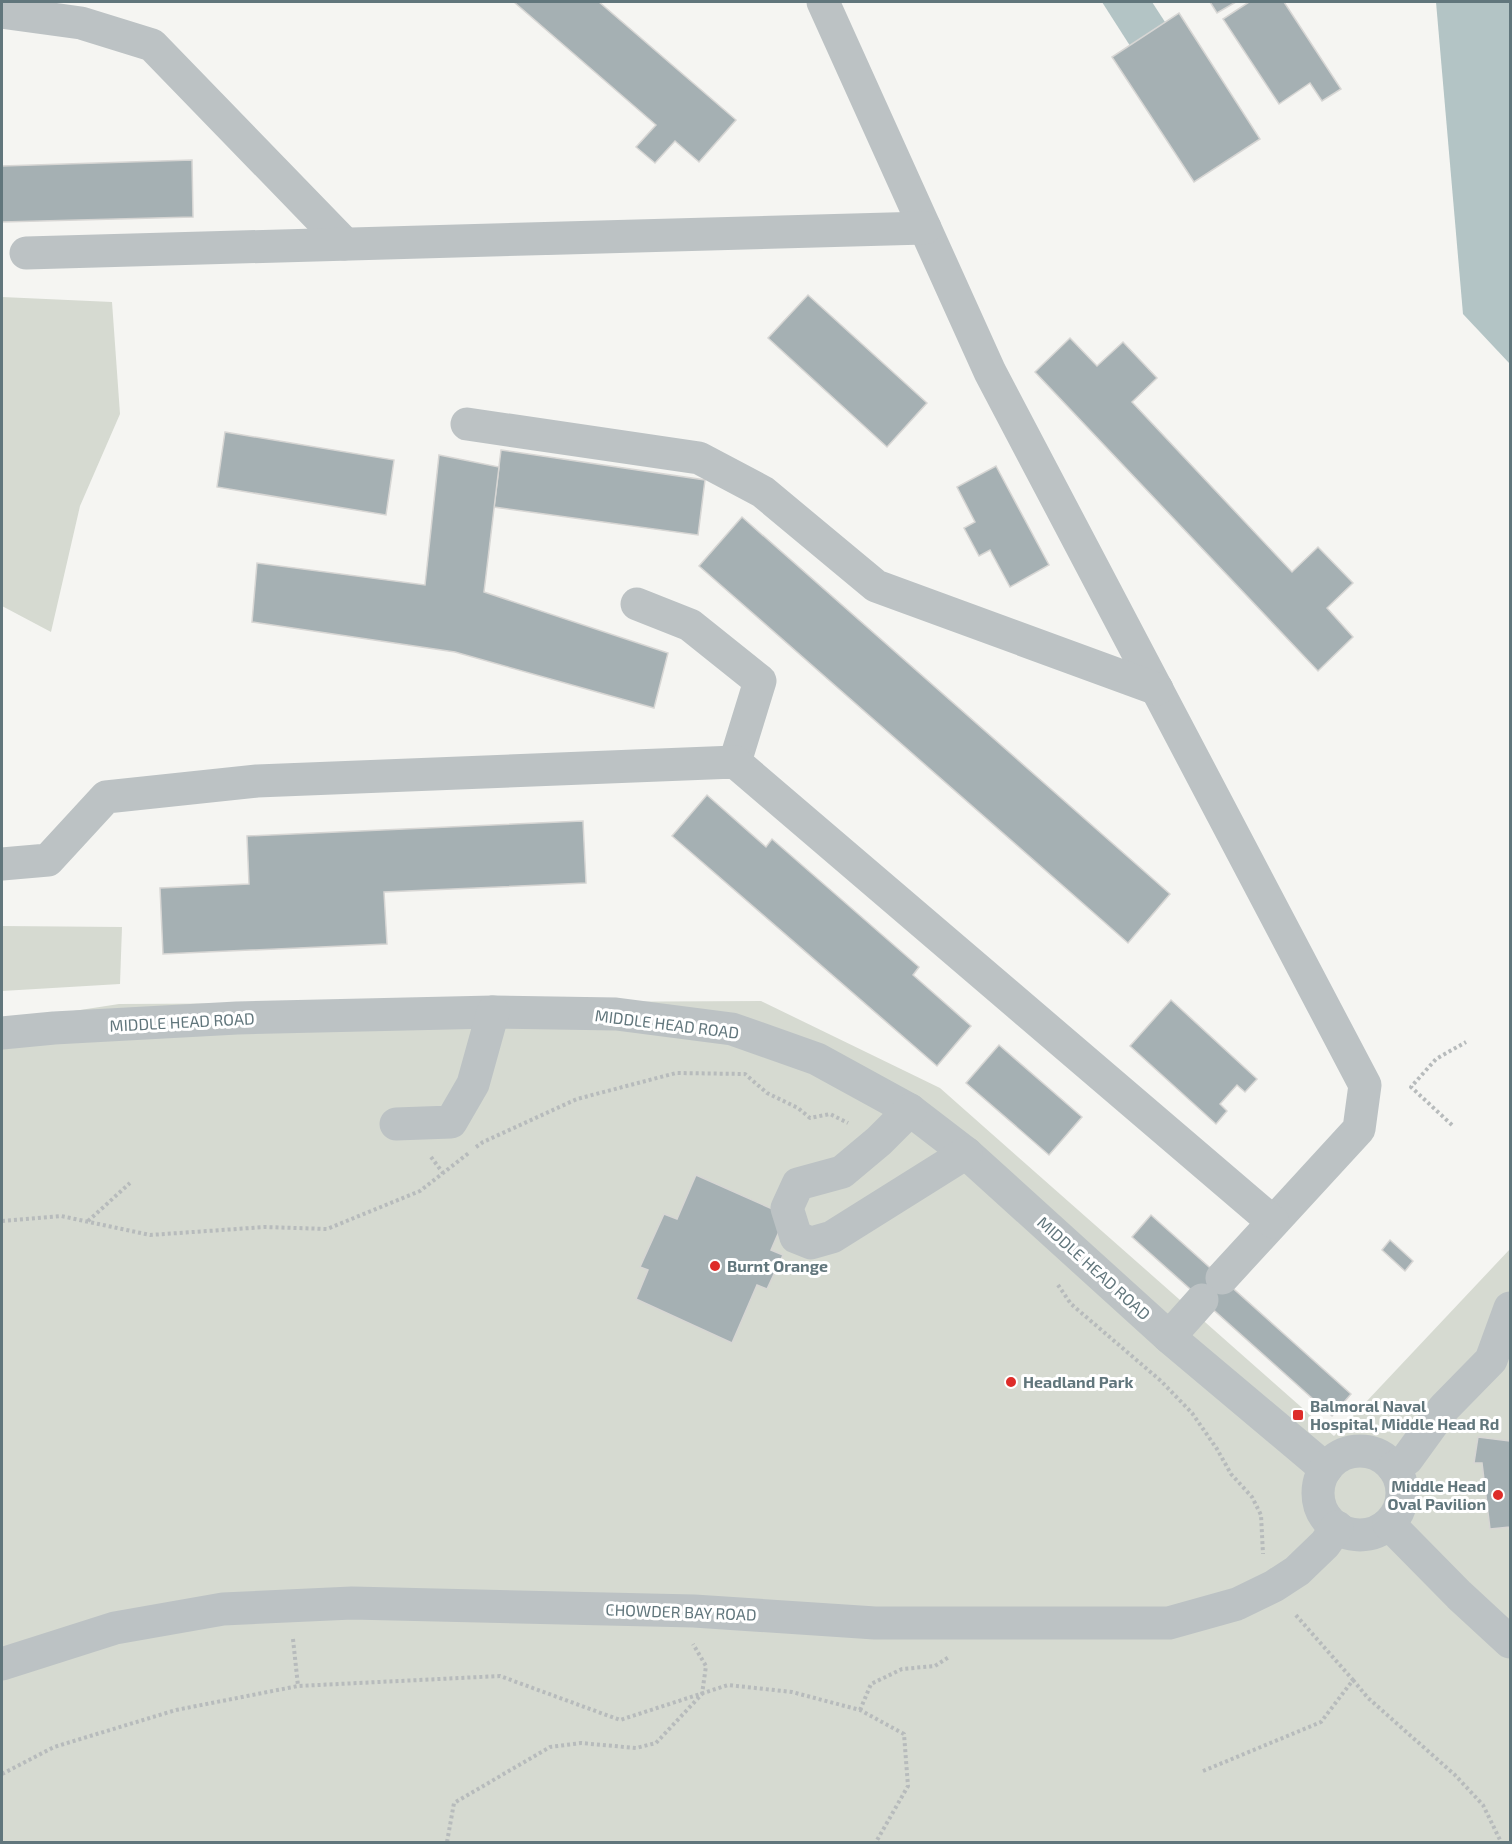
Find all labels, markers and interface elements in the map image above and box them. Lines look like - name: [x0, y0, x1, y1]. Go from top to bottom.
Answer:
- street label: MIDDLE HEAD ROAD: [594, 1005, 740, 1042]
- street label: MIDDLE HEAD ROAD: [109, 1008, 255, 1035]
- street label: MIDDLE HEAD ROAD: [1034, 1212, 1155, 1323]
- place label: Burnt Orange: [727, 1256, 828, 1275]
- marker: Burnt Orange: [708, 1259, 722, 1273]
- place label: Headland Park: [1023, 1372, 1134, 1391]
- marker: Headland Park: [1004, 1375, 1018, 1389]
- place label: Balmoral Naval Hospital, Middle Head Rd: [1310, 1396, 1499, 1433]
- marker: Balmoral Naval Hospital, Middle Head Rd: [1291, 1408, 1305, 1422]
- place label: Middle Head Oval Pavilion: [1388, 1476, 1486, 1513]
- marker: Middle Head Oval Pavilion: [1491, 1488, 1505, 1502]
- street label: CHOWDER BAY ROAD: [605, 1599, 757, 1624]

